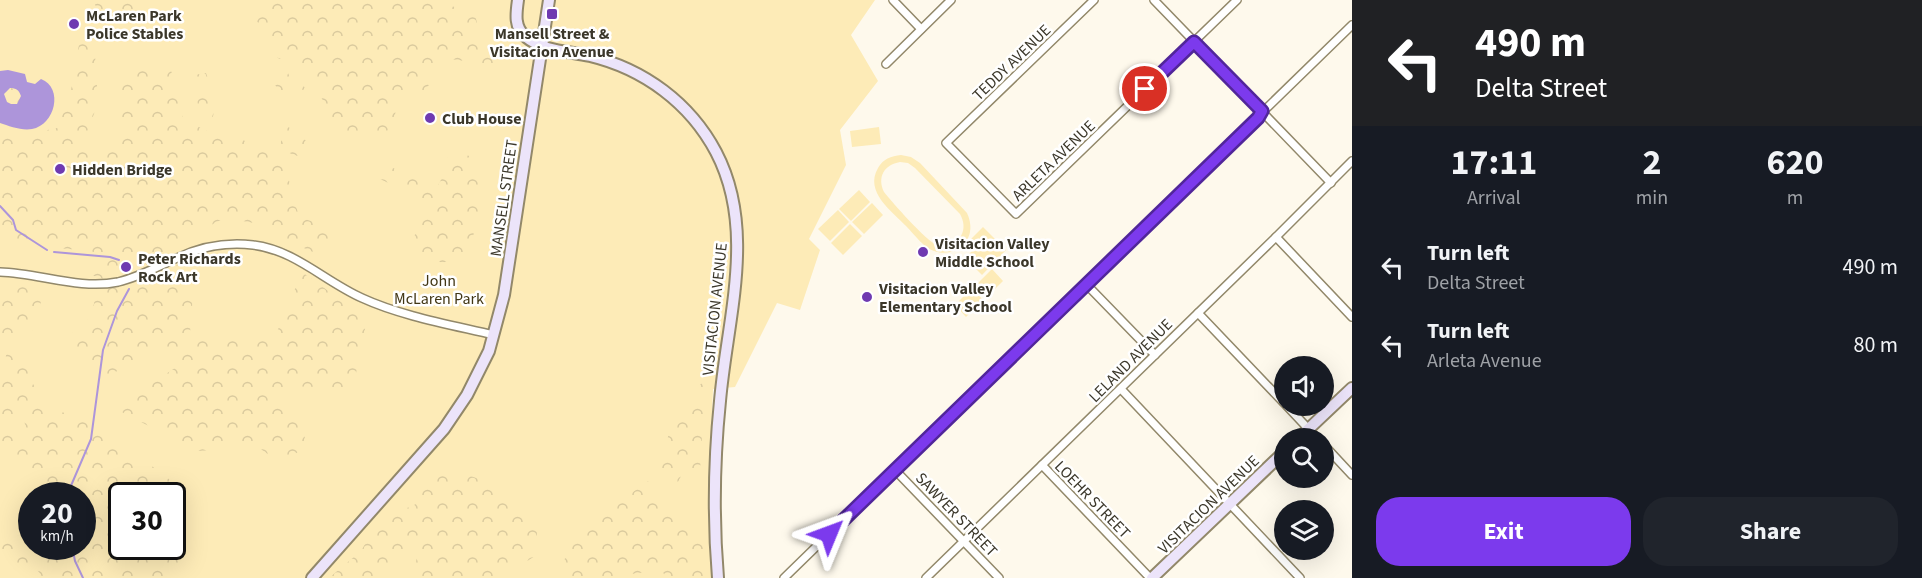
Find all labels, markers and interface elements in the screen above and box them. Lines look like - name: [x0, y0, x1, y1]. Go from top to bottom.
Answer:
- place label: McLaren Park Police Stables: [86, 5, 183, 45]
- marker: Mansell Street & Visitacion Avenue: [545, 7, 559, 21]
- text: 490 m: [1475, 13, 1586, 73]
- marker: McLaren Park Police Stables: [67, 17, 81, 31]
- street label: TEDDY AVENUE: [968, 20, 1056, 106]
- place label: Mansell Street & Visitacion Avenue: [489, 23, 614, 63]
- icon: left: [1376, 24, 1454, 102]
- pin: [1119, 63, 1170, 114]
- text: Delta Street: [1475, 69, 1607, 108]
- icon: arrive: [1128, 72, 1161, 105]
- place label: Club House: [442, 108, 521, 130]
- marker: Club House: [423, 111, 437, 125]
- street label: ARLETA AVENUE: [1007, 115, 1100, 206]
- text: 17:11: [1450, 137, 1537, 188]
- text: 2: [1642, 137, 1661, 188]
- text: 620: [1767, 137, 1824, 188]
- street label: MANSELL STREET: [485, 138, 523, 258]
- place label: Hidden Bridge: [72, 159, 172, 181]
- marker: Hidden Bridge: [53, 162, 67, 176]
- text: Arrival: [1467, 184, 1521, 212]
- text: min: [1636, 184, 1668, 212]
- text: m: [1787, 184, 1803, 212]
- place label: Visitacion Valley Middle School: [934, 233, 1050, 273]
- text: Turn left: [1427, 237, 1509, 269]
- street label: VISITACION AVENUE: [697, 242, 733, 377]
- marker: Visitacion Valley Middle School: [916, 245, 930, 259]
- place label: Peter Richards Rock Art: [138, 248, 241, 288]
- icon: left: [1376, 251, 1409, 284]
- text: 490 m: [1843, 251, 1898, 283]
- marker: Peter Richards Rock Art: [119, 260, 133, 274]
- text: Delta Street: [1427, 269, 1525, 297]
- park label: John McLaren Park: [394, 270, 484, 310]
- place label: Visitacion Valley Elementary School: [878, 278, 1012, 318]
- marker: Visitacion Valley Elementary School: [860, 290, 874, 304]
- street label: LELAND AVENUE: [1084, 314, 1178, 408]
- text: Turn left: [1427, 315, 1509, 347]
- icon: left: [1376, 329, 1409, 362]
- text: 80 m: [1853, 329, 1898, 361]
- text: Arleta Avenue: [1427, 347, 1542, 375]
- map controls: [1274, 356, 1334, 560]
- button: sound: [1274, 356, 1334, 416]
- button: search: [1274, 428, 1334, 488]
- street label: VISITACION AVENUE: [1153, 450, 1264, 559]
- street label: LOEHR STREET: [1049, 456, 1135, 544]
- street label: SAWYER STREET: [910, 468, 1003, 562]
- speed limit sign: 30: [108, 482, 186, 560]
- text: 20: [41, 492, 73, 535]
- button: Exit: [1376, 497, 1631, 566]
- button: Share: [1643, 497, 1898, 566]
- button: layers: [1274, 500, 1334, 560]
- position arrow: [797, 502, 861, 566]
- text: km/h: [40, 526, 74, 547]

